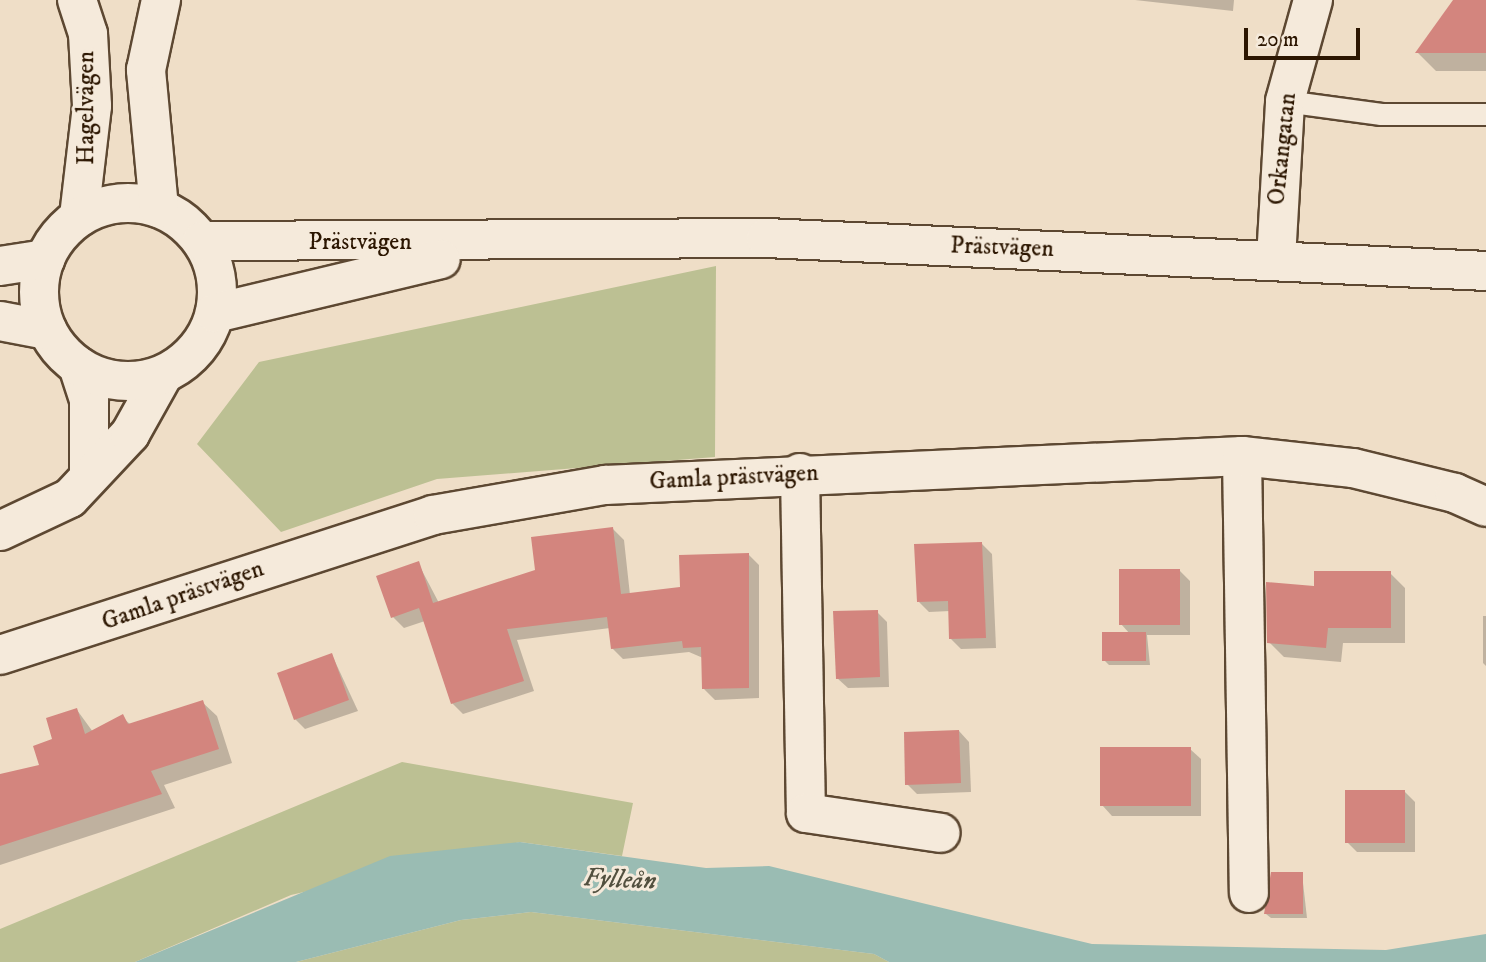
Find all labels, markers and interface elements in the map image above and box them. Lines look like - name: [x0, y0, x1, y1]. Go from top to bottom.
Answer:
- scale bar: [1248, 14, 1364, 58]
- text: 20 m: [1257, 27, 1299, 53]
- street label: Hagelvägen: [73, 51, 101, 165]
- street label: Orkangatan: [1263, 91, 1303, 207]
- street label: Prästvägen: [308, 229, 412, 257]
- street label: Prästvägen: [950, 232, 1054, 264]
- street label: Gamla prästvägen: [649, 459, 819, 497]
- street label: Gamla prästvägen: [98, 555, 268, 637]
- water label: Fylleån: [583, 863, 657, 897]

